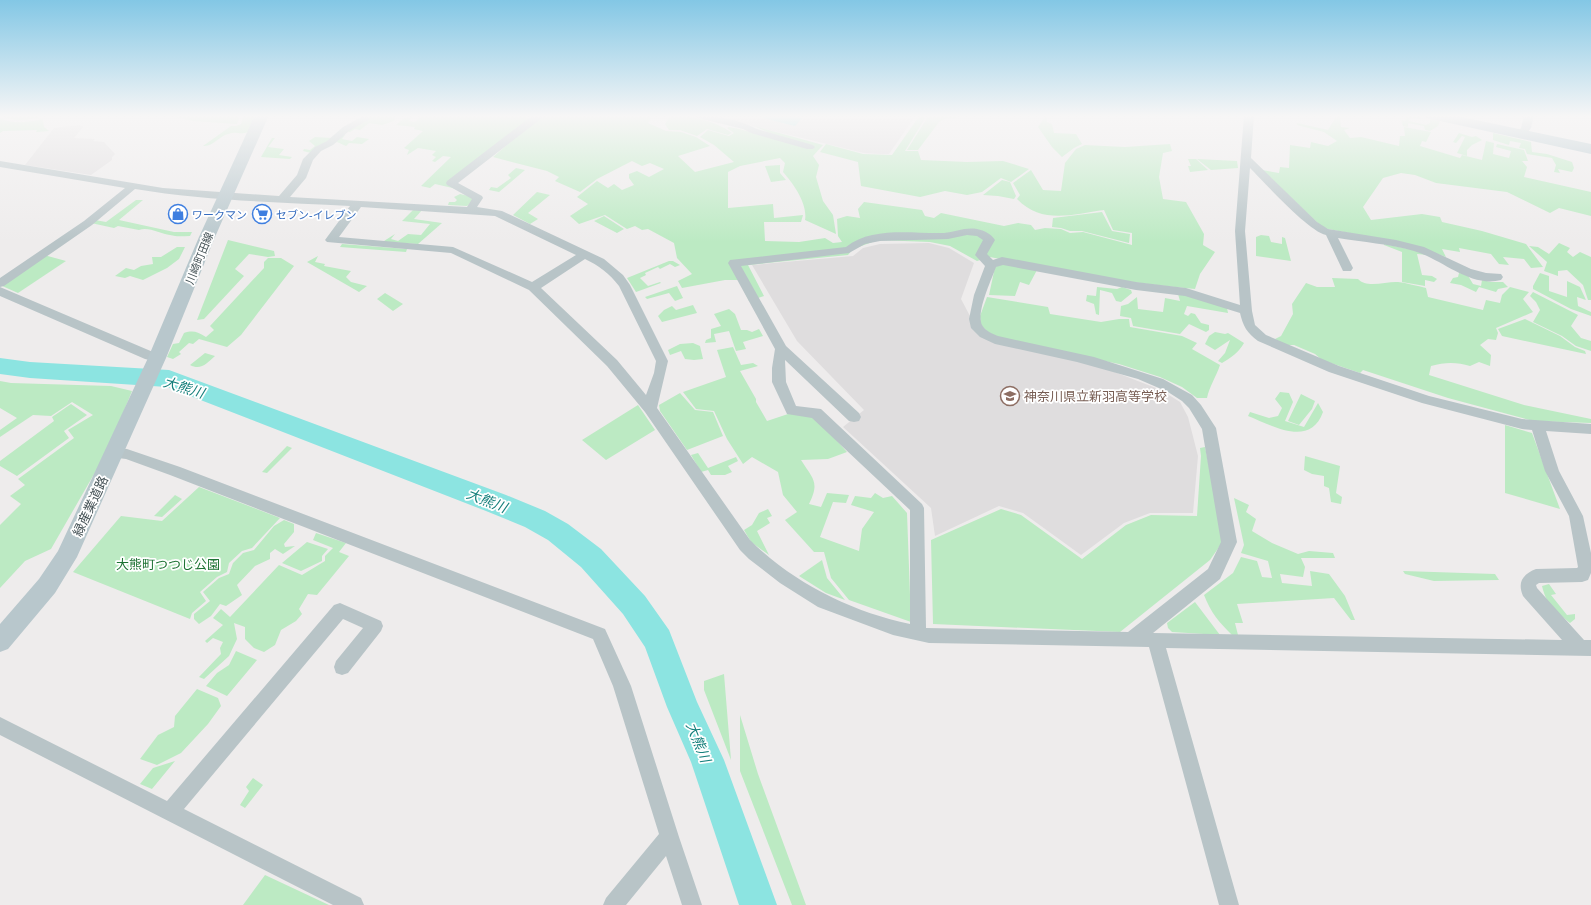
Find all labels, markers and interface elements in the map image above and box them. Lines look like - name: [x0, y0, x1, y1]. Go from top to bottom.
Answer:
- shop icon: ワークマン: [167, 203, 189, 225]
- supermarket icon: セブン-イレブン: [251, 203, 273, 225]
- place label: ワークマン: [192, 207, 247, 222]
- place label: セブン-イレブン: [276, 207, 357, 222]
- street label: 川崎町田線: [182, 230, 216, 286]
- water label: 大熊川: [161, 372, 209, 403]
- school or university icon: 神奈川県立新羽高等学校: [999, 385, 1021, 407]
- place label: 神奈川県立新羽高等学校: [1024, 387, 1167, 405]
- street label: 緑産業道路: [68, 473, 112, 539]
- water label: 大熊川: [464, 484, 512, 517]
- park label: 大熊町つつじ公園: [116, 555, 220, 573]
- water label: 大熊川: [682, 719, 716, 767]

